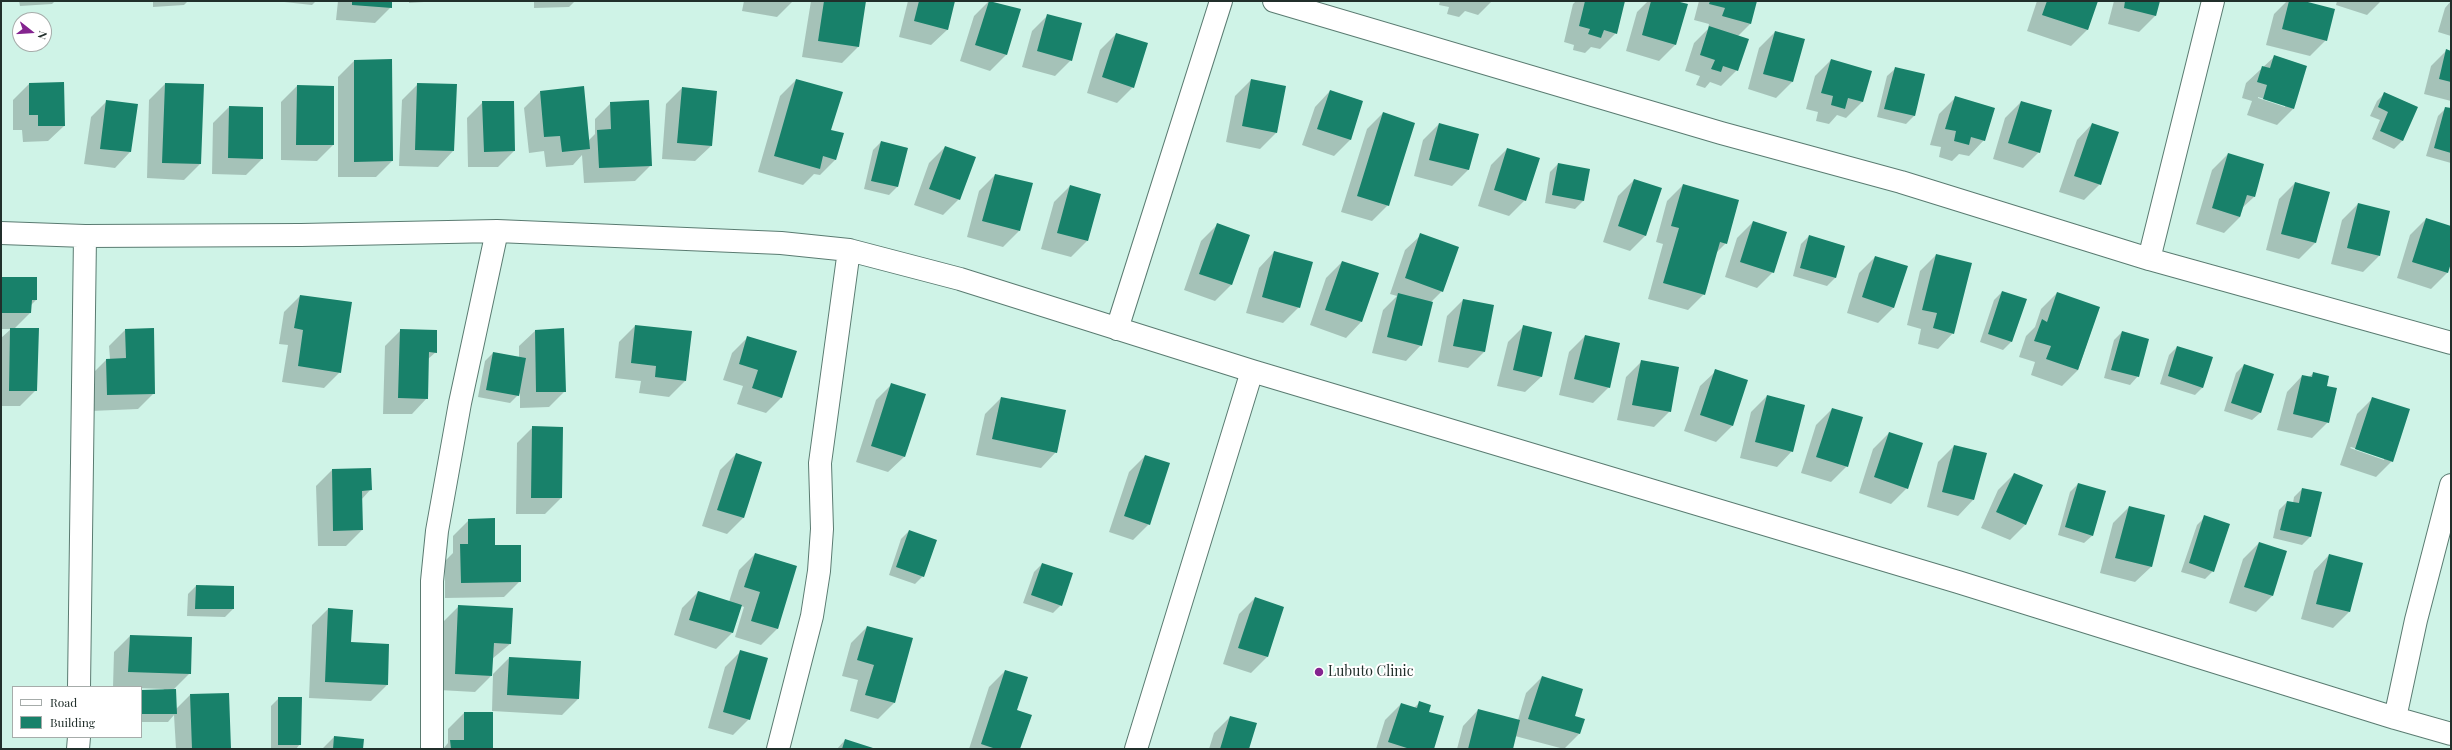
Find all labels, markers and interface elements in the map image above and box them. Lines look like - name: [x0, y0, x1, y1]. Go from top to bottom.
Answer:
- north arrow: [12, 12, 52, 52]
- text: N: [35, 29, 51, 41]
- place label: Lubuto Clinic: [1328, 664, 1413, 680]
- marker: Lubuto Clinic: [1313, 666, 1325, 678]
- legend: [12, 686, 142, 738]
- text: Road: [50, 694, 77, 710]
- text: Building: [50, 714, 95, 730]

